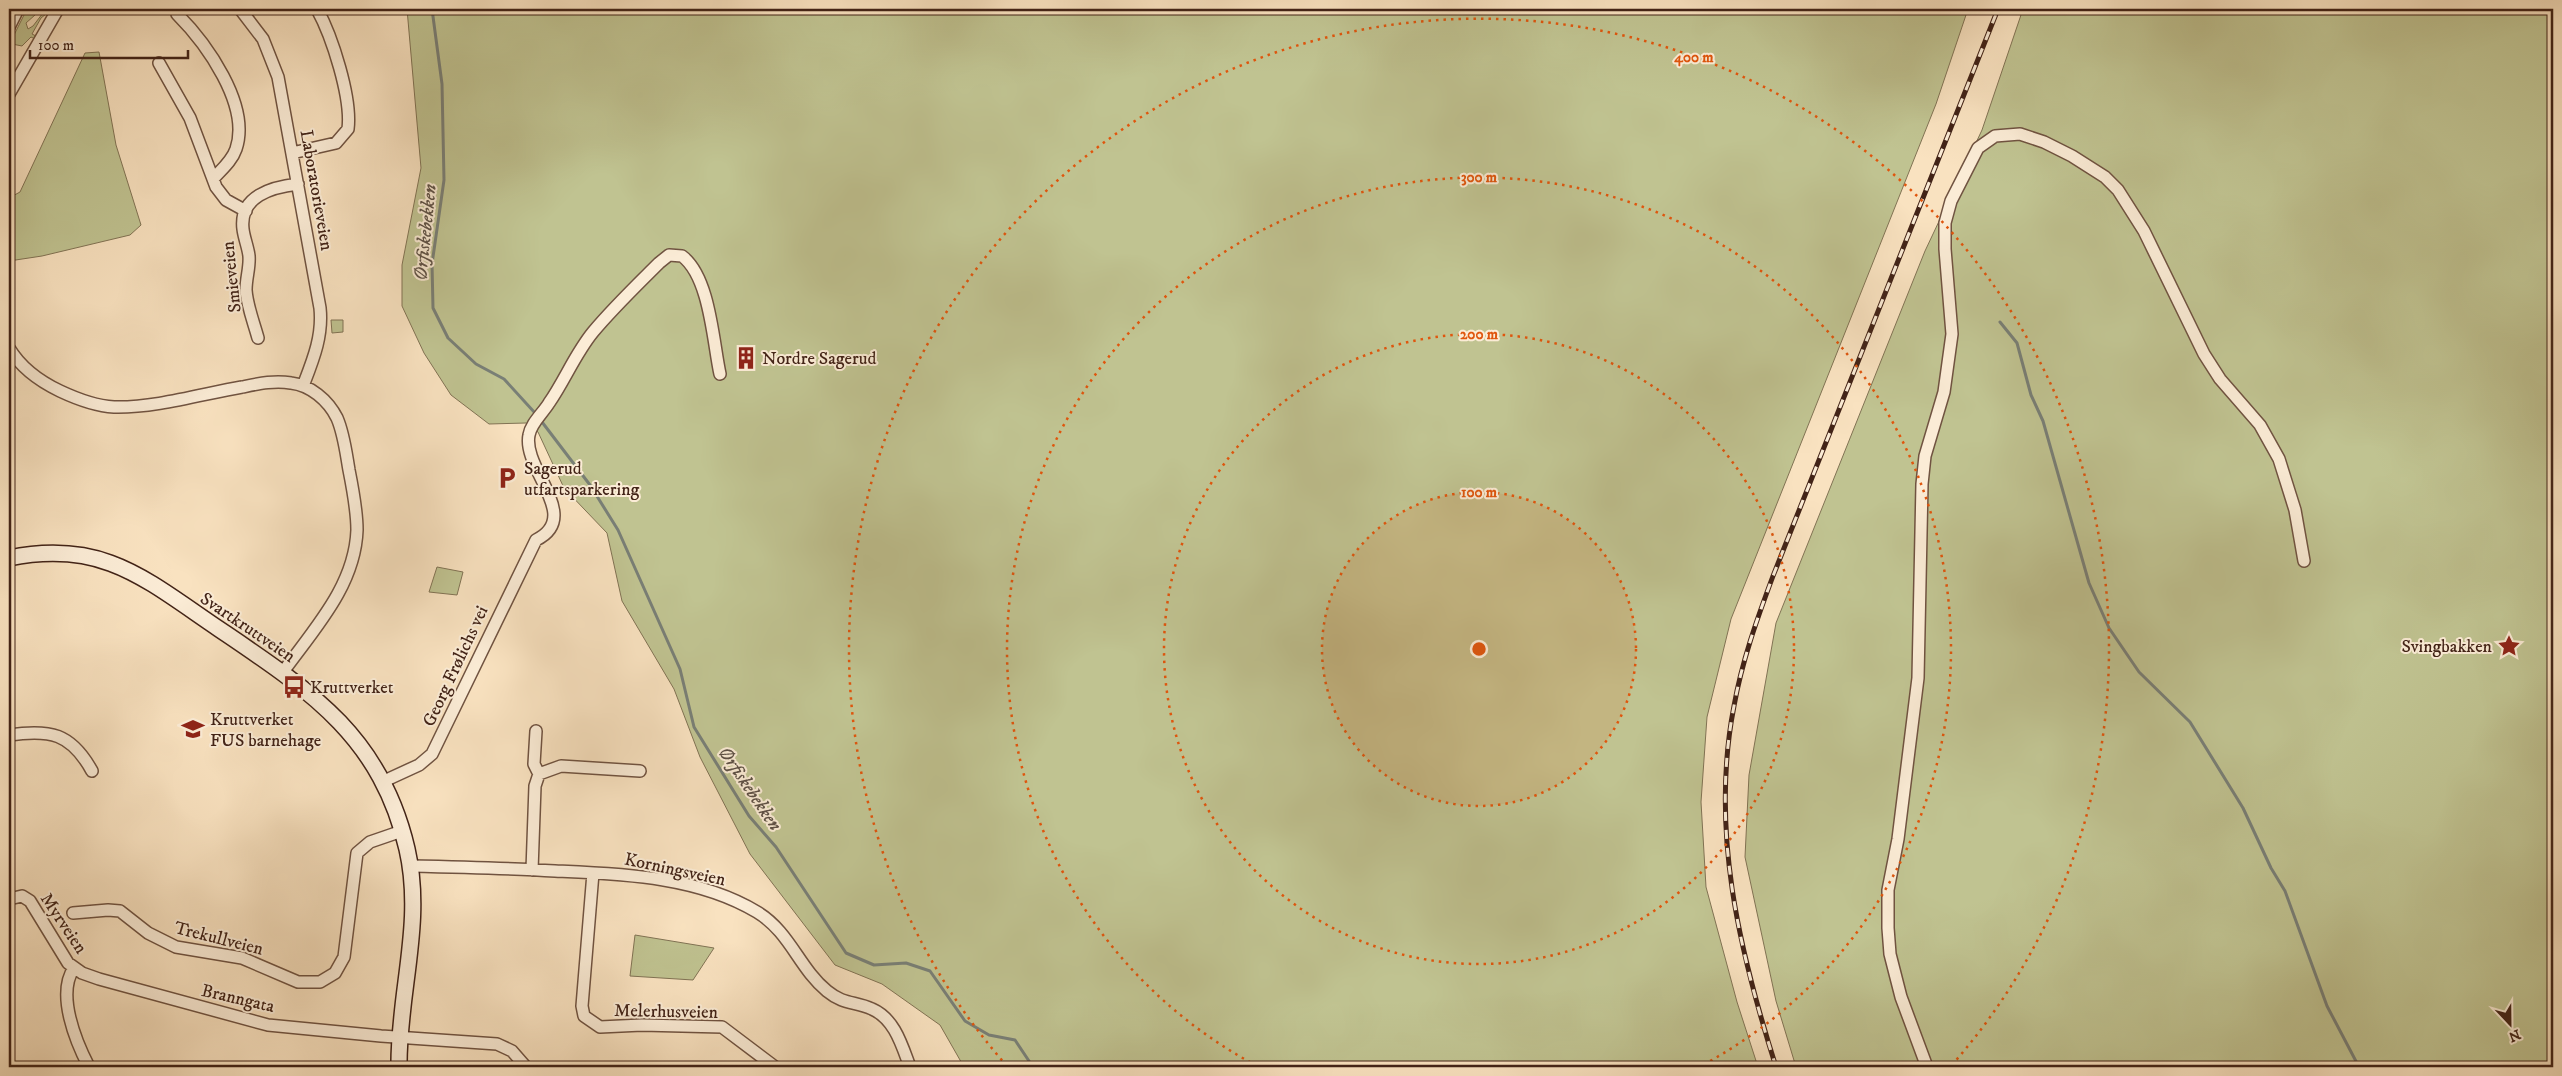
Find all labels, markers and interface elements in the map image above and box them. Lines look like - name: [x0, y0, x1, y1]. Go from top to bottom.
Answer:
- scale bar: [30, 28, 188, 60]
- text: 100 m: [38, 36, 74, 55]
- text: 400 m: [1673, 48, 1714, 67]
- street label: Laboratorieveien: [295, 128, 338, 253]
- text: 300 m: [1461, 168, 1498, 187]
- water label: Ørfiskebekken: [409, 182, 442, 282]
- street label: Smieveien: [217, 239, 247, 314]
- text: 200 m: [1460, 325, 1499, 344]
- building icon: Nordre Sagerud: [733, 345, 759, 371]
- place label: Nordre Sagerud: [762, 348, 876, 370]
- place label: Sagerud utfartsparkering: [524, 458, 640, 501]
- parking icon: Sagerud utfartsparkering: [494, 465, 520, 491]
- text: 100 m: [1461, 483, 1498, 502]
- street label: Svartkruttveien: [196, 588, 300, 668]
- street label: Georg Frølichs vei: [418, 603, 493, 730]
- place icon: Svingbakken: [2496, 633, 2522, 659]
- place label: Svingbakken: [2401, 636, 2493, 658]
- centre of rings: [1470, 640, 1488, 658]
- bus stop icon: Kruttverket: [281, 674, 307, 700]
- place label: Kruttverket: [310, 677, 394, 699]
- place label: Kruttverket FUS barnehage: [210, 709, 321, 752]
- school or university icon: Kruttverket FUS barnehage: [180, 716, 206, 742]
- water label: Ørfiskebekken: [713, 742, 787, 836]
- street label: Korningsveien: [622, 849, 728, 892]
- street label: Myrveien: [35, 889, 92, 959]
- street label: Trekullveien: [172, 917, 266, 961]
- street label: Branngata: [199, 980, 277, 1018]
- north arrow: [2484, 998, 2534, 1048]
- street label: Melerhusveien: [614, 1000, 719, 1024]
- text: N: [2505, 1025, 2523, 1046]

